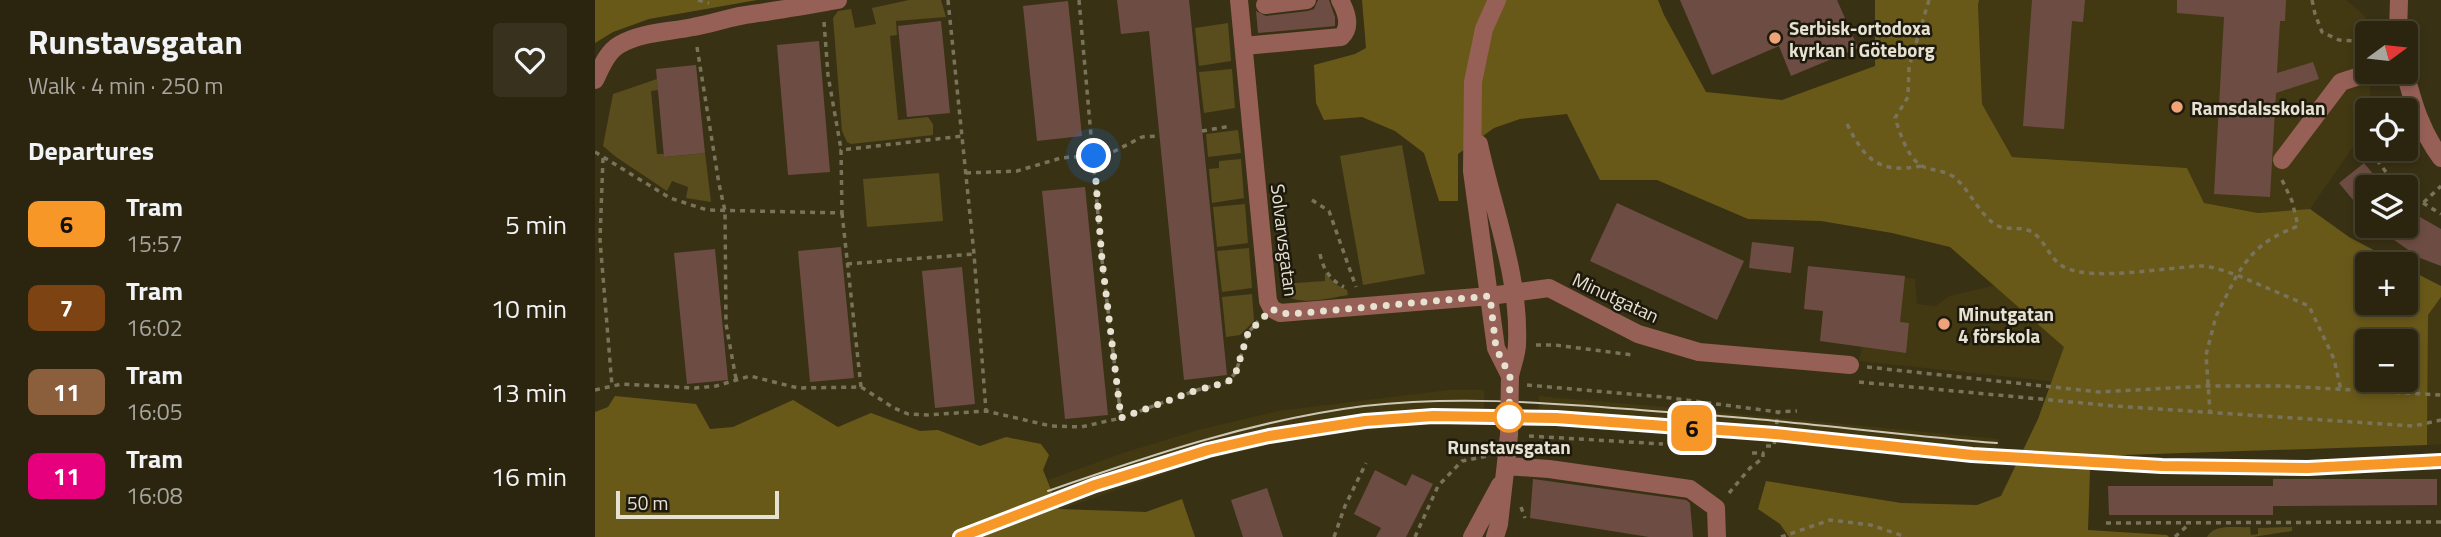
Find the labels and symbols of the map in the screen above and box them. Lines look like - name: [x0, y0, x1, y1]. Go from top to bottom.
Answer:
- place label: Serbisk-ortodoxa kyrkan i Göteborg: [1789, 13, 1935, 64]
- north arrow: [2355, 21, 2419, 84]
- marker: Serbisk-ortodoxa kyrkan i Göteborg: [1767, 30, 1783, 46]
- place label: Ramsdalsskolan: [2191, 93, 2326, 122]
- marker: Ramsdalsskolan: [2169, 99, 2185, 115]
- your location: [1076, 138, 1111, 173]
- street label: Solvarvsgatan: [1264, 182, 1306, 298]
- street label: Minutgatan: [1568, 264, 1664, 330]
- place label: Minutgatan 4 förskola: [1958, 299, 2054, 350]
- marker: Minutgatan 4 förskola: [1936, 316, 1952, 332]
- marker: Runstavsgatan: [1494, 402, 1524, 432]
- line badge: 6: [1669, 405, 1715, 451]
- place label: Runstavsgatan: [1447, 432, 1571, 461]
- scale bar: [616, 488, 779, 520]

